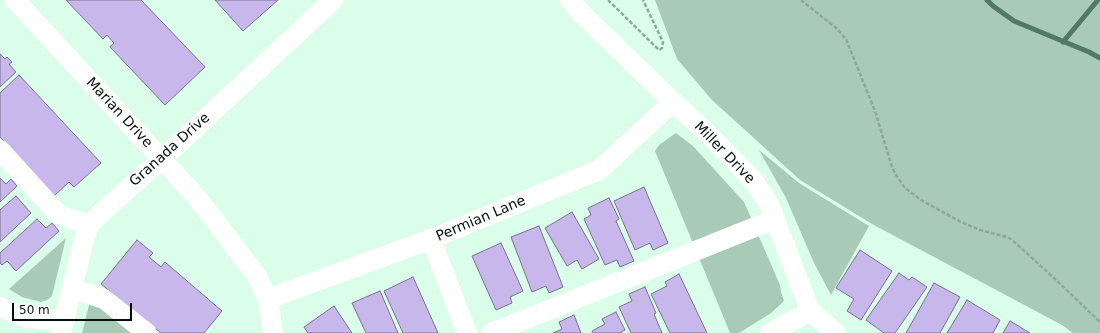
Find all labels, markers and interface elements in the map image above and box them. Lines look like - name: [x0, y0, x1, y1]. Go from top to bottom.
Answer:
- street label: Marian Drive: [82, 75, 156, 151]
- street label: Granada Drive: [127, 110, 213, 190]
- street label: Miller Drive: [690, 118, 758, 188]
- street label: Permian Lane: [434, 193, 528, 245]
- scale bar: [14, 295, 134, 321]
- text: 50 m: [19, 303, 50, 317]

